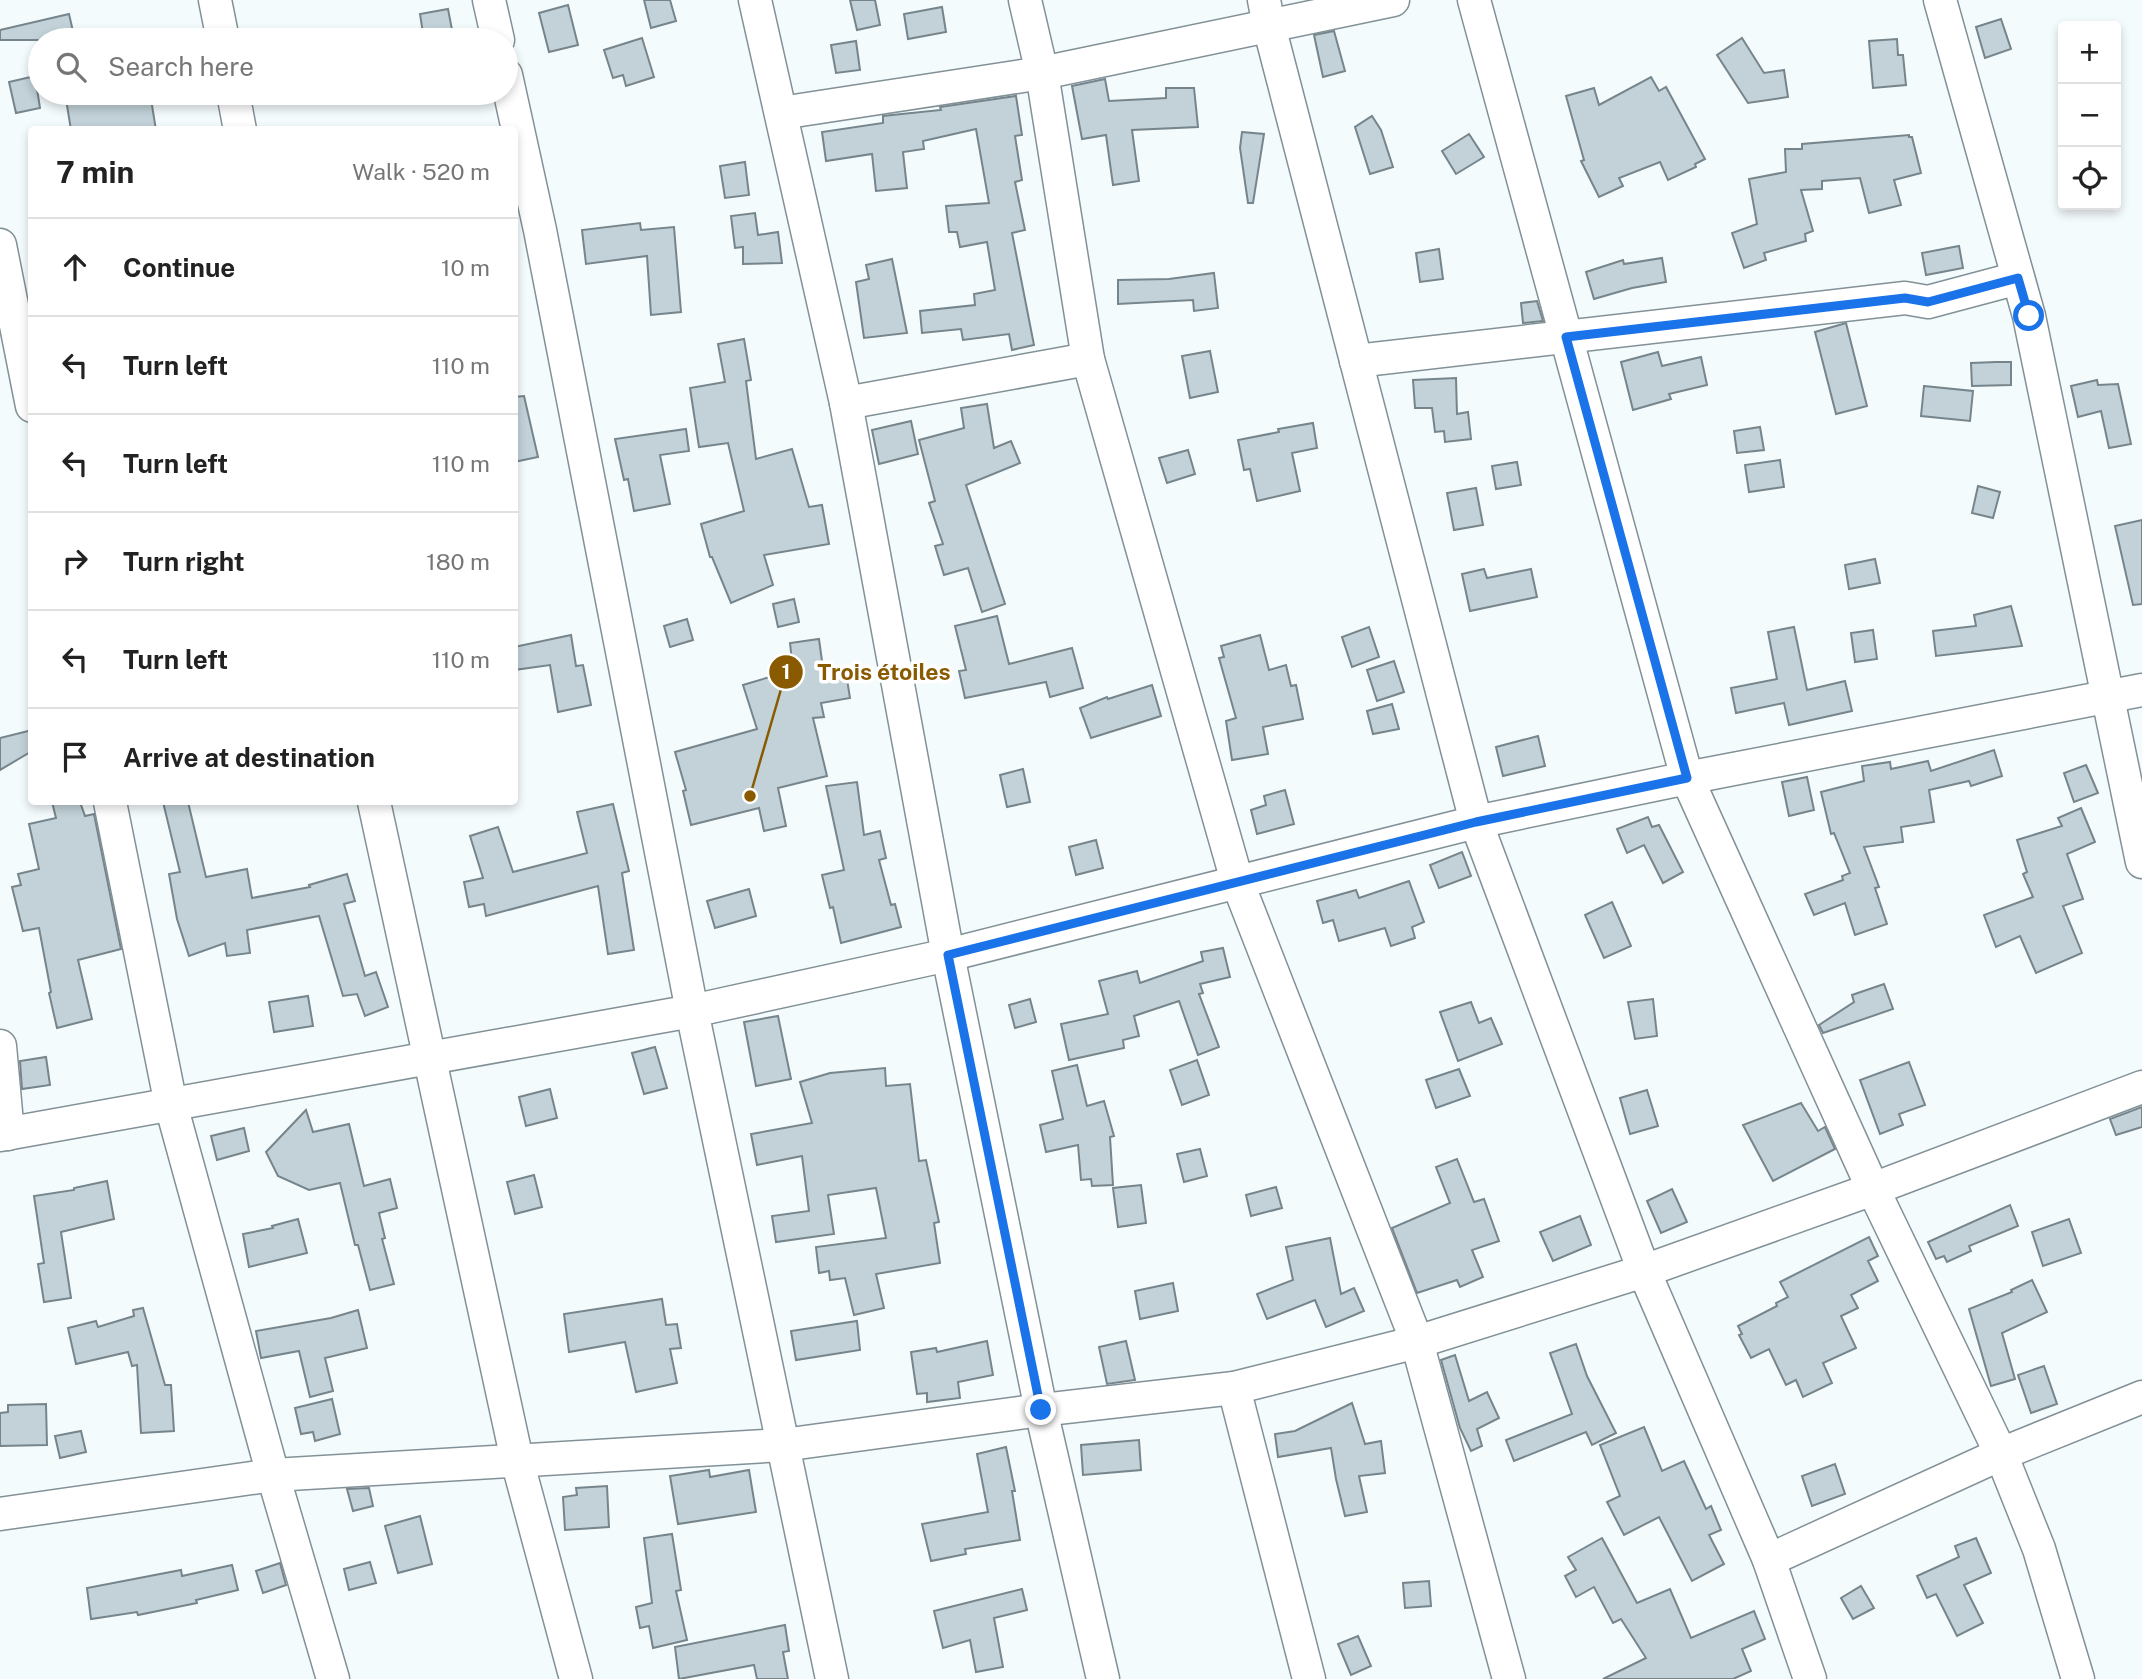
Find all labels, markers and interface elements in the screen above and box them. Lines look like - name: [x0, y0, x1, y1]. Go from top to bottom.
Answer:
- map controls: [2058, 21, 2121, 210]
- button: +: [2058, 21, 2121, 84]
- search box: [28, 28, 518, 105]
- icon: search: [52, 48, 90, 86]
- text: Search here: [108, 51, 254, 82]
- button: −: [2058, 84, 2121, 147]
- button: locate: [2058, 147, 2121, 210]
- text: 7 min: [56, 154, 134, 190]
- text: Walk · 520 m: [352, 158, 490, 185]
- icon: ahead: [56, 248, 94, 286]
- text: Continue: [123, 252, 235, 283]
- text: 10 m: [441, 254, 490, 281]
- route start: [2013, 300, 2044, 331]
- icon: left: [56, 346, 94, 384]
- text: Turn left: [123, 350, 228, 381]
- text: 110 m: [432, 352, 490, 379]
- icon: left: [56, 444, 94, 482]
- text: Turn left: [123, 448, 228, 479]
- text: 110 m: [432, 450, 490, 477]
- icon: right: [56, 542, 94, 580]
- text: Turn right: [123, 546, 245, 577]
- text: 180 m: [426, 548, 490, 575]
- icon: left: [56, 640, 94, 678]
- text: Turn left: [123, 644, 228, 675]
- text: 110 m: [432, 646, 490, 673]
- callout: Trois étoiles: [768, 650, 965, 694]
- text: Trois étoiles: [817, 658, 951, 685]
- text: 1: [782, 659, 791, 684]
- icon: arrive: [56, 738, 94, 776]
- text: Arrive at destination: [123, 742, 375, 773]
- route end: [1025, 1394, 1056, 1425]

